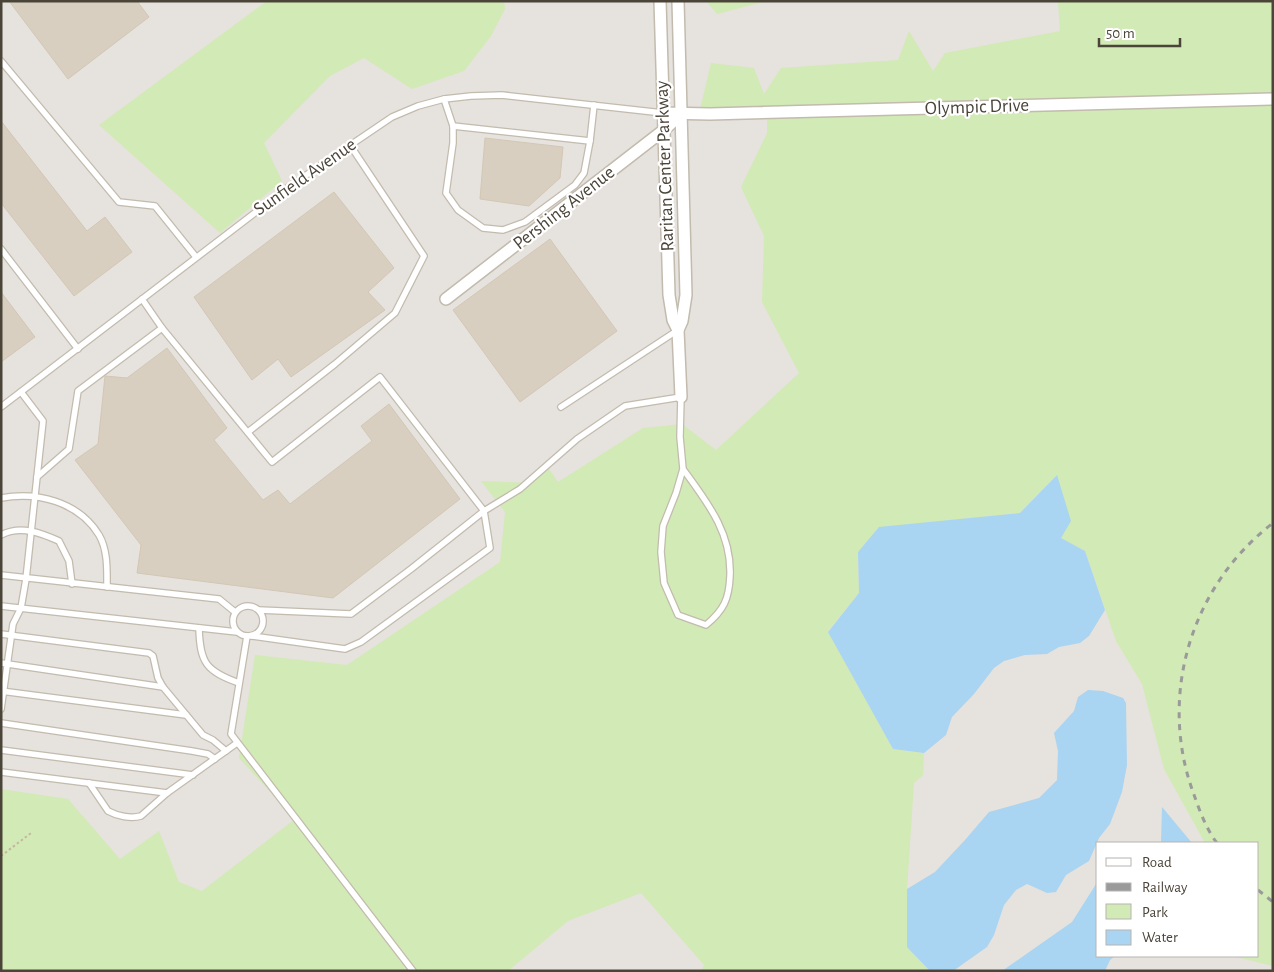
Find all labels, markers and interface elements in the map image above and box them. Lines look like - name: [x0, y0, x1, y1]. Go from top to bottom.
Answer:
- scale bar: [1099, 15, 1180, 47]
- text: 50 m: [1106, 26, 1135, 41]
- street label: Raritan Center Parkway: [653, 80, 677, 252]
- street label: Olympic Drive: [925, 96, 1029, 118]
- street label: Sunfield Avenue: [250, 135, 360, 219]
- street label: Pershing Avenue: [510, 163, 618, 253]
- legend: [1096, 842, 1259, 957]
- text: Road: [1142, 855, 1172, 870]
- text: Railway: [1142, 880, 1188, 895]
- text: Park: [1142, 905, 1168, 920]
- text: Water: [1142, 930, 1178, 945]

